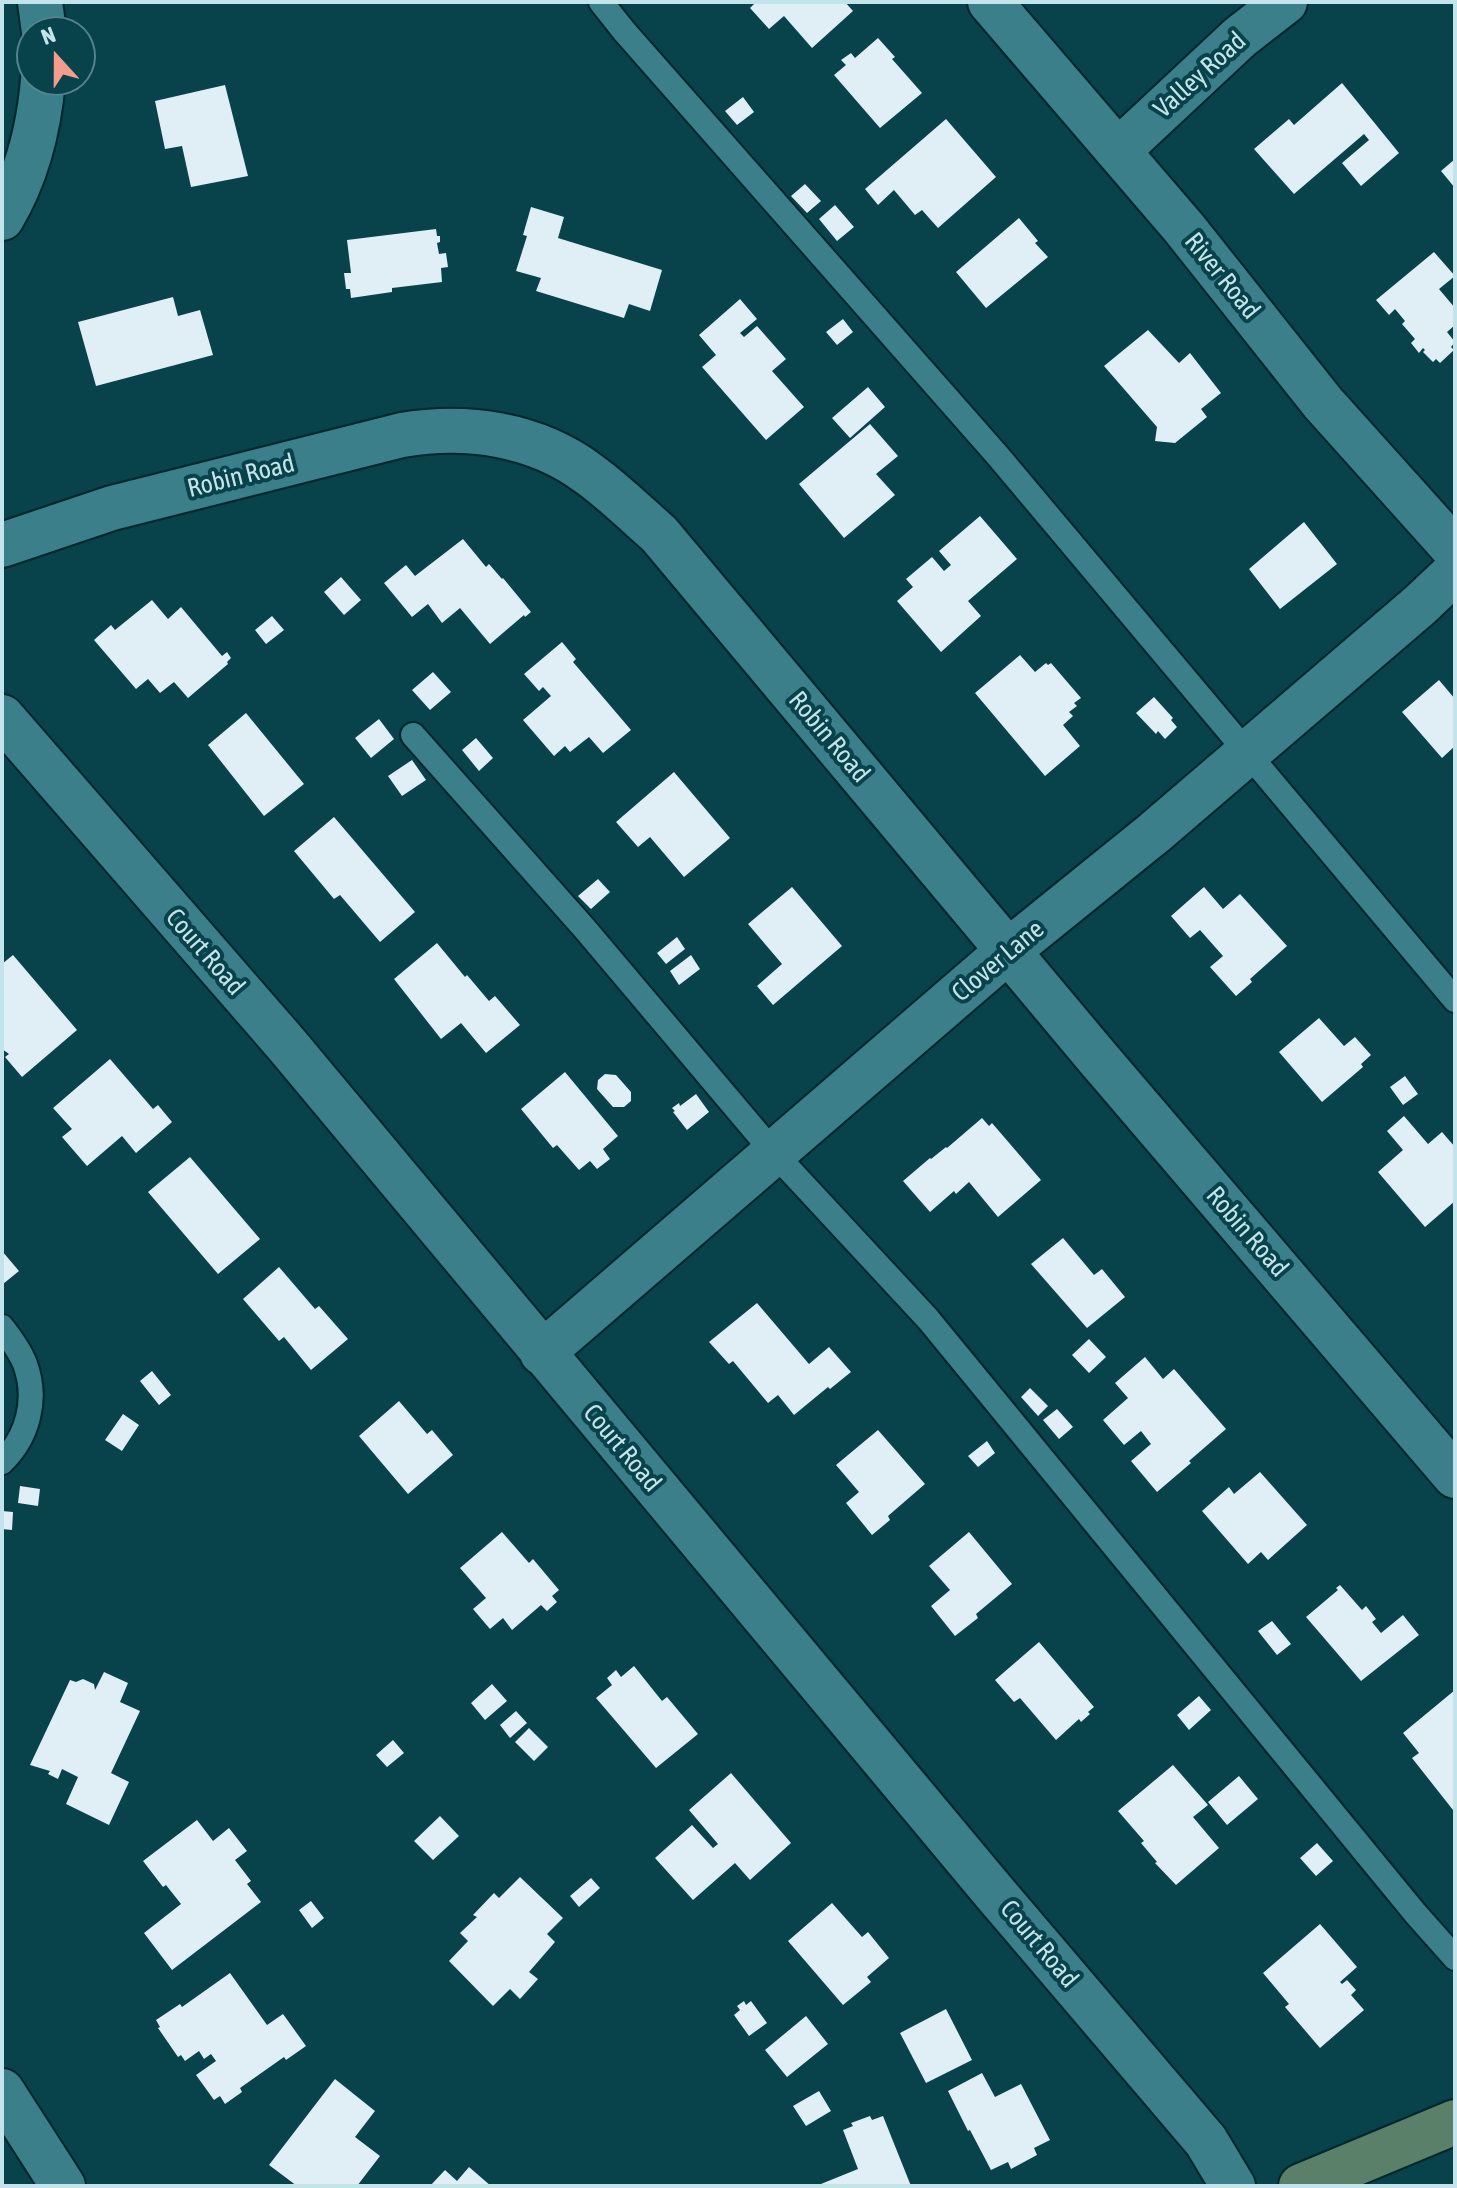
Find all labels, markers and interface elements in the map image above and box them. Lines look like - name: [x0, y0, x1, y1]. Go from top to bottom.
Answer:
- north arrow: [16, 16, 96, 96]
- text: N: [37, 21, 59, 50]
- street label: Valley Road: [1148, 26, 1252, 124]
- street label: River Road: [1178, 227, 1266, 325]
- street label: Robin Road: [184, 448, 298, 504]
- street label: Robin Road: [782, 685, 876, 789]
- street label: Court Road: [159, 902, 251, 1002]
- street label: Clover Lane: [946, 914, 1050, 1008]
- street label: Robin Road: [1199, 1181, 1295, 1283]
- street label: Court Road: [576, 1398, 668, 1498]
- street label: Court Road: [993, 1894, 1085, 1994]

